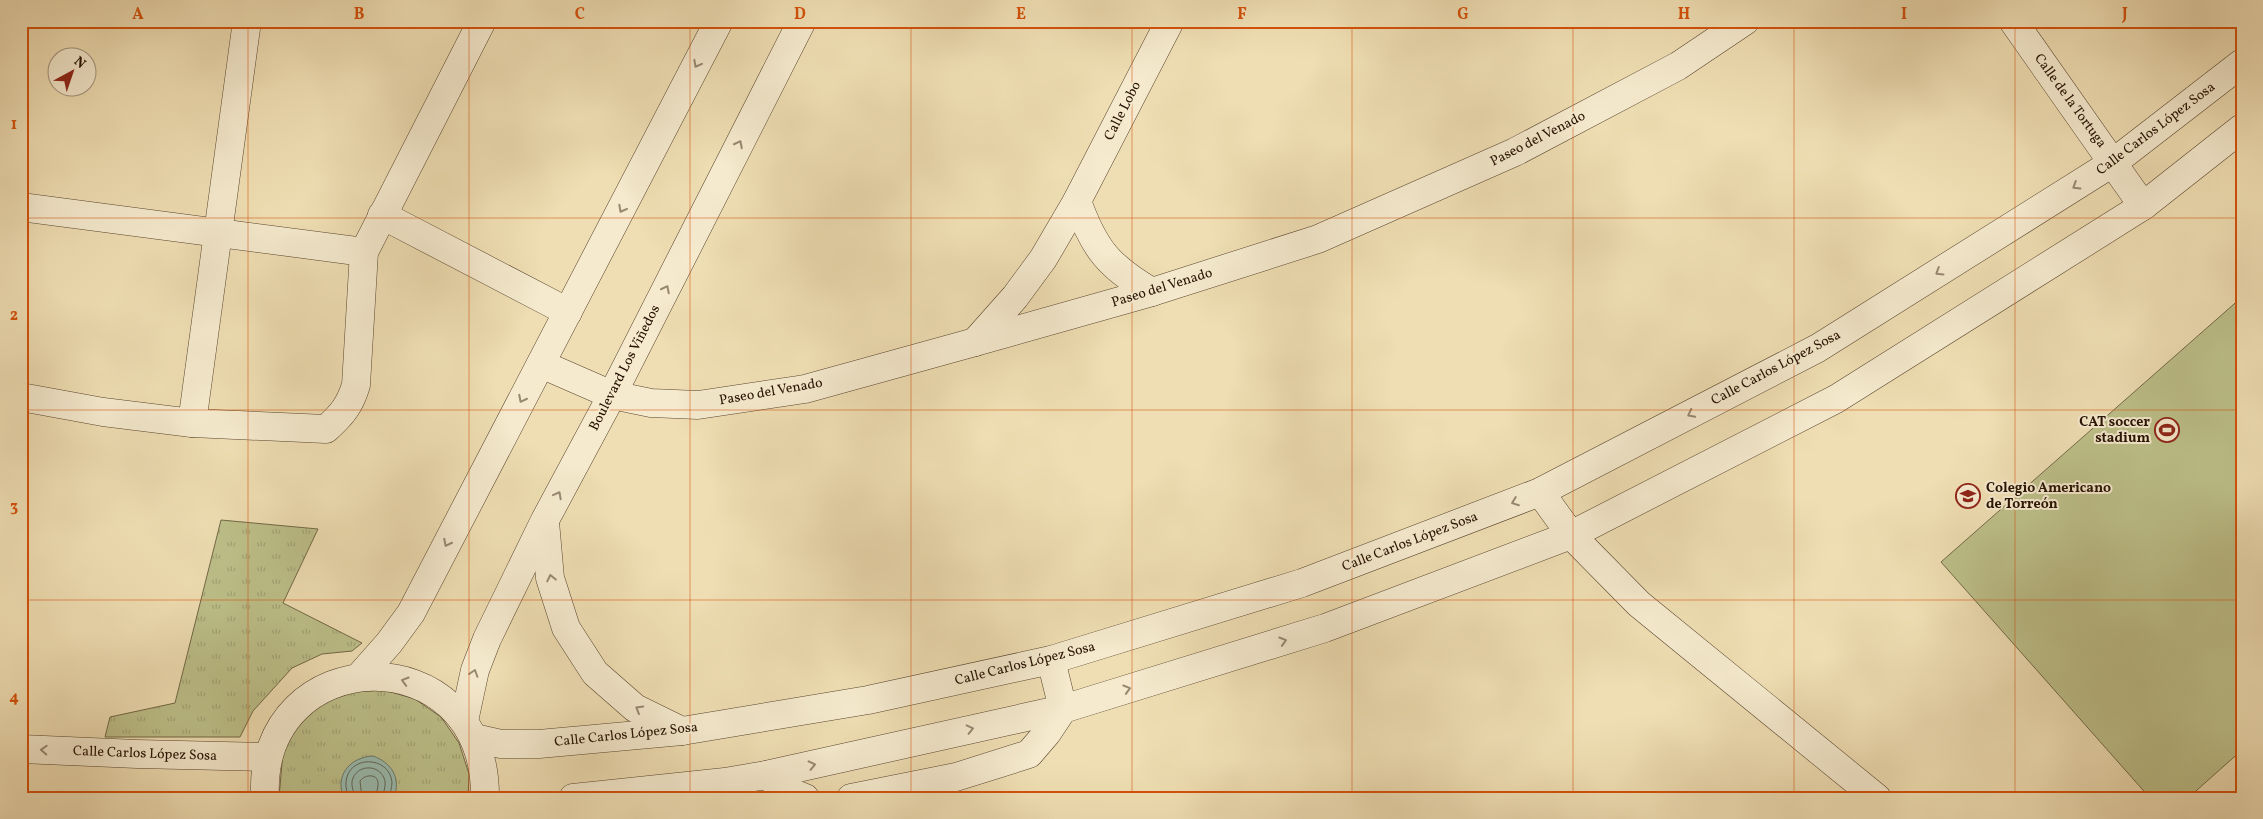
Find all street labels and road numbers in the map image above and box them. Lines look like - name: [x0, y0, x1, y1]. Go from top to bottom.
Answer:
- street label: Calle de la Tortuga: [2029, 50, 2111, 152]
- street label: Calle Lobo: [1100, 78, 1146, 144]
- street label: Calle Carlos López Sosa: [2093, 78, 2219, 180]
- street label: Paseo del Venado: [1487, 107, 1589, 171]
- street label: Paseo del Venado: [1109, 264, 1215, 312]
- street label: Boulevard Los Viñedos: [585, 302, 665, 434]
- street label: Calle Carlos López Sosa: [1708, 326, 1844, 410]
- street label: Paseo del Venado: [718, 374, 824, 410]
- street label: Calle Carlos López Sosa: [1339, 507, 1481, 577]
- street label: Calle Carlos López Sosa: [953, 637, 1097, 691]
- street label: Calle Carlos López Sosa: [553, 718, 699, 752]
- street label: Calle Carlos López Sosa: [73, 742, 217, 766]

